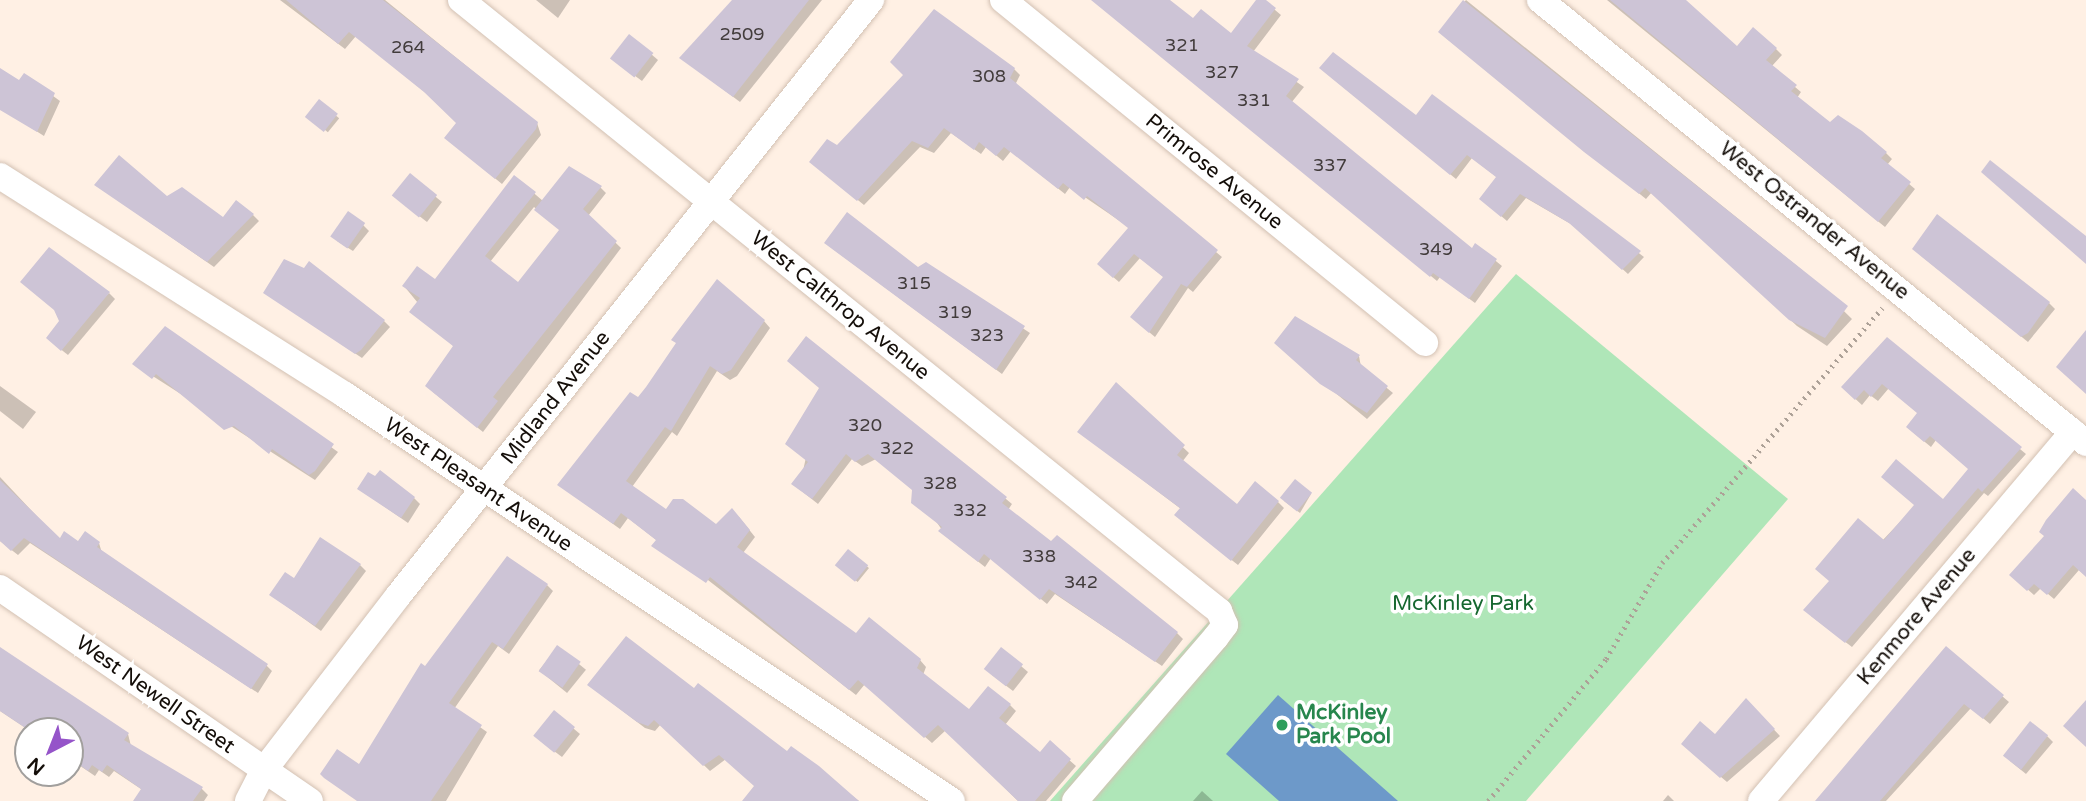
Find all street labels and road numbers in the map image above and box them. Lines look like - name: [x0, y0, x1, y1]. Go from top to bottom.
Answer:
- street label: Primrose Avenue: [1140, 109, 1288, 235]
- street label: West Ostrander Avenue: [1714, 137, 1914, 305]
- street label: West Calthrop Avenue: [746, 226, 934, 386]
- street label: Midland Avenue: [496, 326, 616, 470]
- street label: West Pleasant Avenue: [379, 413, 577, 557]
- street label: Kenmore Avenue: [1852, 543, 1982, 691]
- street label: West Newell Street: [71, 631, 239, 759]

